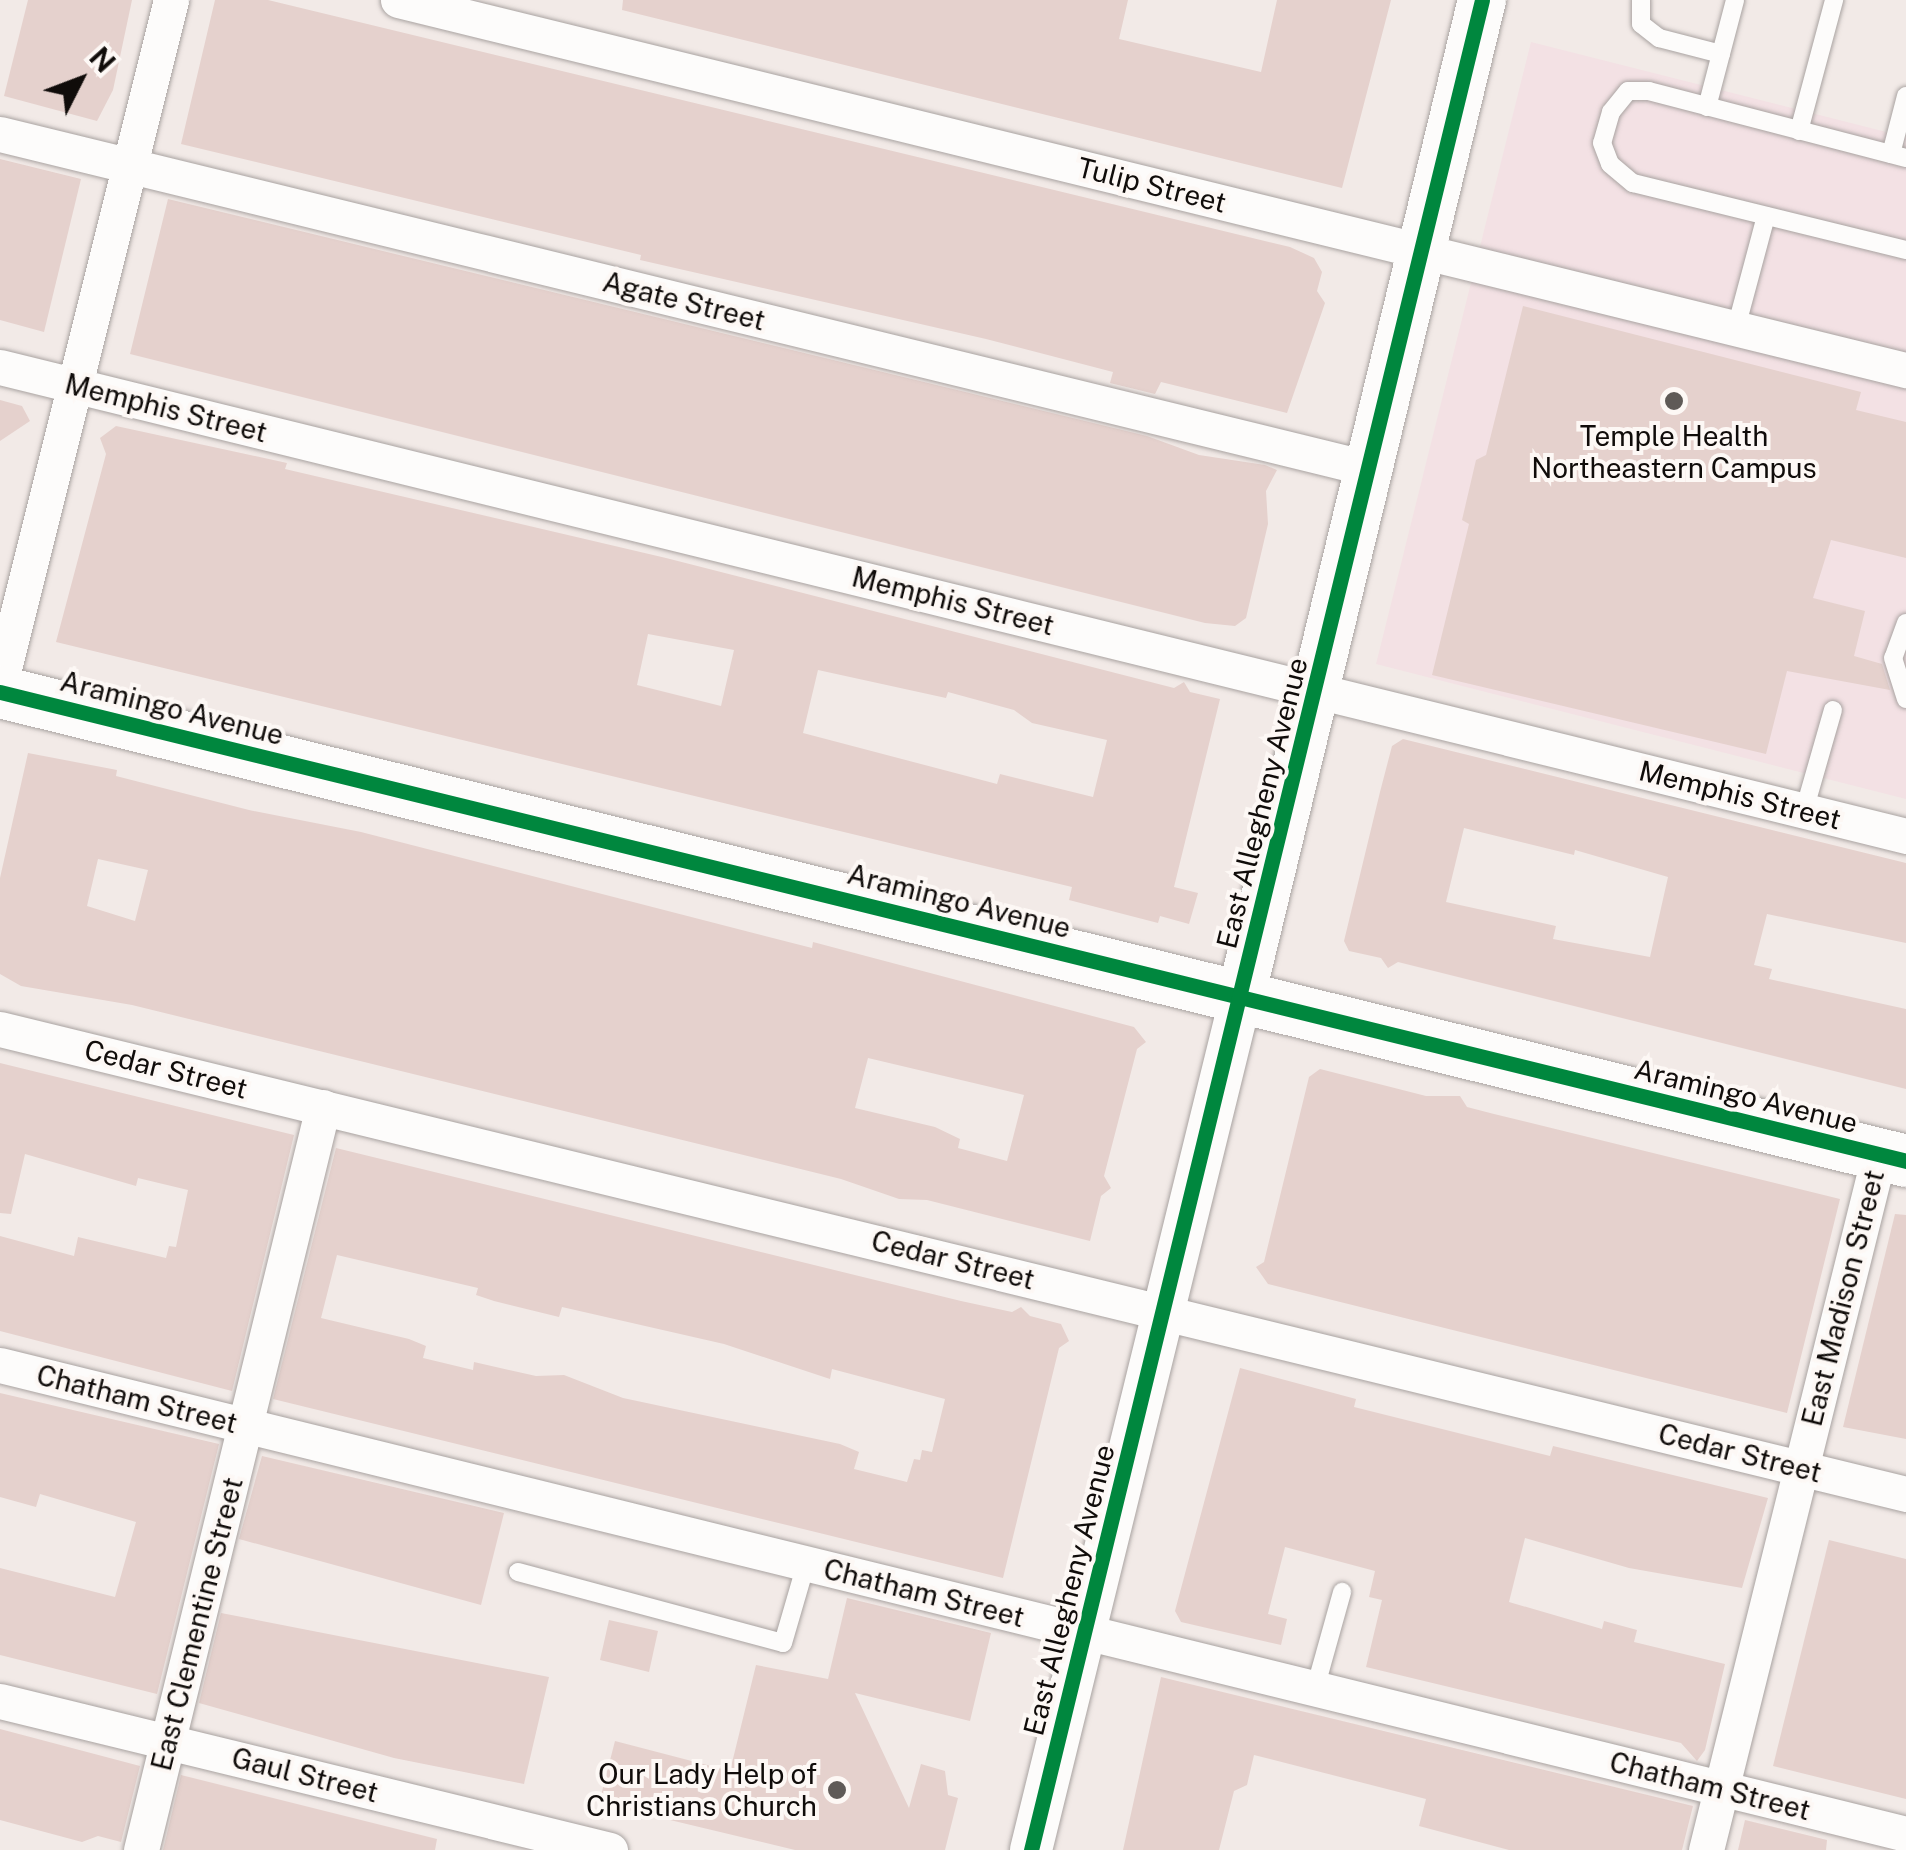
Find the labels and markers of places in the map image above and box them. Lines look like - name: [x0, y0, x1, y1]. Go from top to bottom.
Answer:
- marker: Temple Health Northeastern Campus: [1661, 388, 1687, 414]
- place label: Temple Health Northeastern Campus: [1531, 419, 1817, 485]
- place label: Our Lady Help of Christians Church: [586, 1757, 817, 1823]
- marker: Our Lady Help of Christians Church: [826, 1779, 848, 1801]

